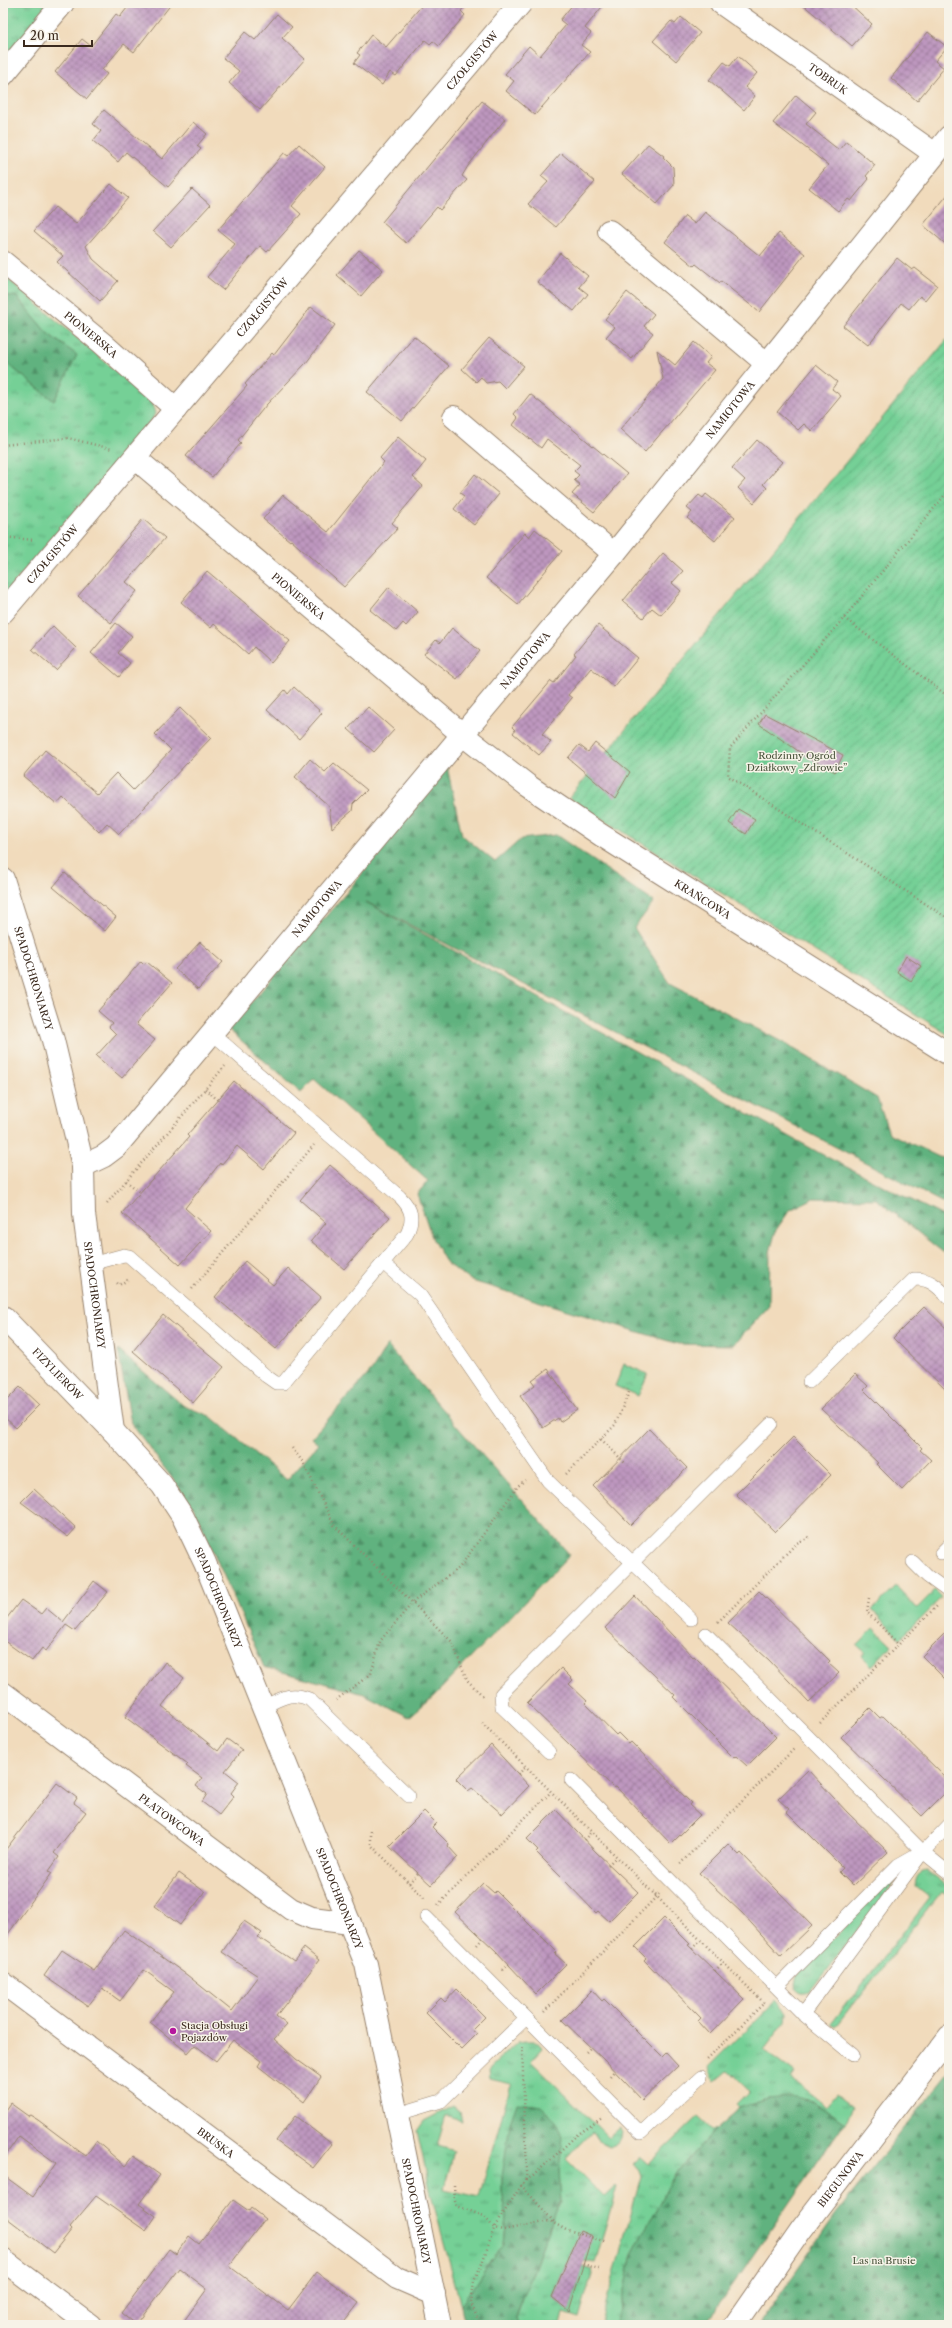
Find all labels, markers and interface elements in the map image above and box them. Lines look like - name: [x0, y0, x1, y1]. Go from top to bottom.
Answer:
- scale bar: [24, 22, 92, 48]
- street label: CZOŁGISTÓW: [443, 27, 502, 93]
- text: 20 m: [30, 28, 59, 43]
- street label: TOBRUK: [806, 60, 851, 98]
- street label: CZOŁGISTÓW: [233, 274, 292, 340]
- street label: PIONIERSKA: [62, 308, 121, 361]
- street label: NAMIOTOWA: [703, 377, 758, 441]
- street label: CZOŁGISTÓW: [23, 521, 82, 586]
- street label: PIONIERSKA: [269, 570, 328, 623]
- street label: NAMIOTOWA: [497, 628, 553, 691]
- park label: Rodzinny Ogród Działkowy „Zdrowie”: [747, 749, 847, 774]
- street label: KRAŃCOWA: [672, 876, 734, 922]
- street label: NAMIOTOWA: [289, 877, 345, 940]
- street label: SPADOCHRONIARZY: [12, 925, 56, 1033]
- street label: SPADOCHRONIARZY: [81, 1241, 109, 1351]
- street label: FIZYLIERÓW: [30, 1345, 87, 1403]
- street label: SPADOCHRONIARZY: [192, 1545, 245, 1651]
- street label: PŁATOWCOWA: [136, 1791, 208, 1849]
- street label: SPADOCHRONIARZY: [313, 1846, 366, 1952]
- place label: Stacja Obsługi Pojazdów: [181, 2019, 248, 2044]
- marker: Stacja Obsługi Pojazdów: [168, 2026, 178, 2036]
- street label: BRUSKA: [195, 2124, 238, 2161]
- street label: BIEGUNOWA: [815, 2148, 866, 2210]
- street label: SPADOCHRONIARZY: [399, 2157, 434, 2266]
- park label: Las na Brusie: [852, 2254, 916, 2267]

